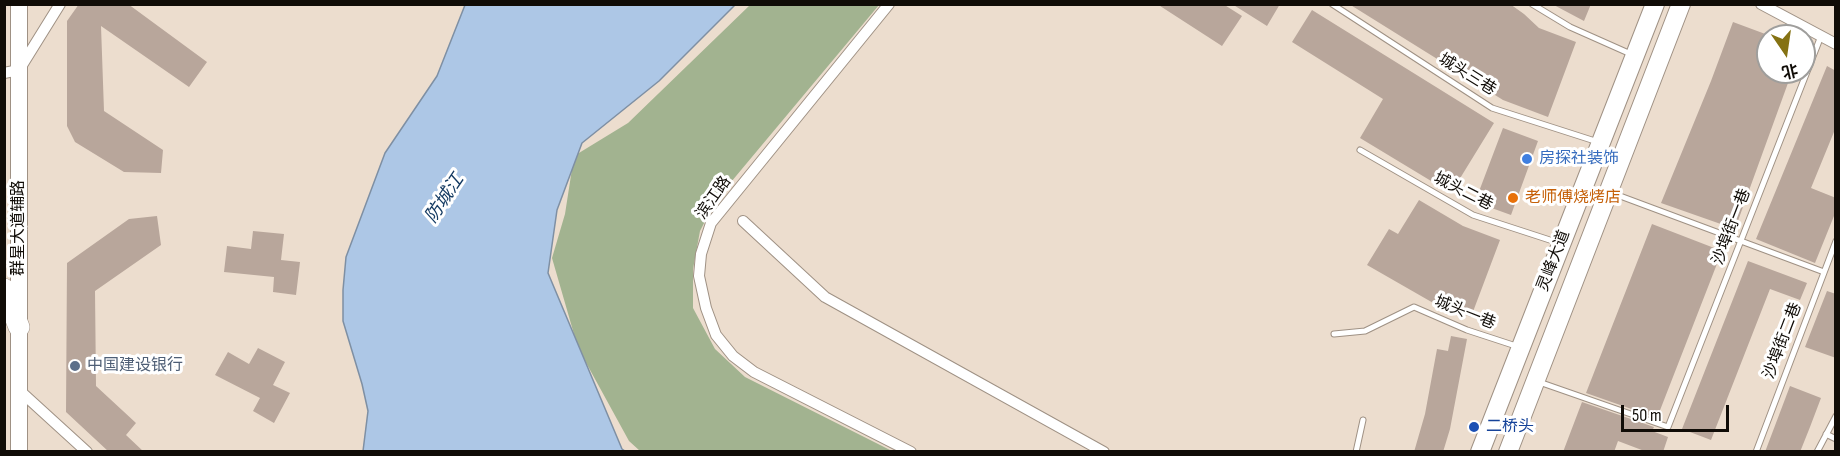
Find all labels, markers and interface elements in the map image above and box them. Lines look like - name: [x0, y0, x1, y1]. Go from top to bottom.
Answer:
- north arrow: [1756, 24, 1816, 84]
- street label: 城头三巷: [1435, 50, 1499, 100]
- text: 北: [1780, 59, 1800, 81]
- place label: 房探社装饰: [1539, 149, 1619, 169]
- marker: 房探社装饰: [1520, 152, 1534, 166]
- street label: 城头二巷: [1430, 169, 1496, 215]
- water label: 防城江: [421, 171, 469, 227]
- street label: 滨江路: [692, 173, 736, 223]
- street label: 群星大道辅路: [9, 180, 29, 276]
- street label: 沙埠街一巷: [1709, 186, 1755, 268]
- place label: 老师傅烧烤店: [1525, 188, 1621, 208]
- marker: 老师傅烧烤店: [1506, 191, 1520, 205]
- street label: 灵峰大道: [1534, 228, 1574, 294]
- street label: 城头一巷: [1432, 292, 1498, 334]
- street label: 沙埠街二巷: [1760, 300, 1806, 382]
- place label: 中国建设银行: [87, 356, 183, 376]
- marker: 中国建设银行: [68, 359, 82, 373]
- scale bar: [1624, 393, 1732, 431]
- text: 50 m: [1632, 405, 1662, 426]
- place label: 二桥头: [1486, 417, 1534, 437]
- marker: 二桥头: [1467, 420, 1481, 434]

